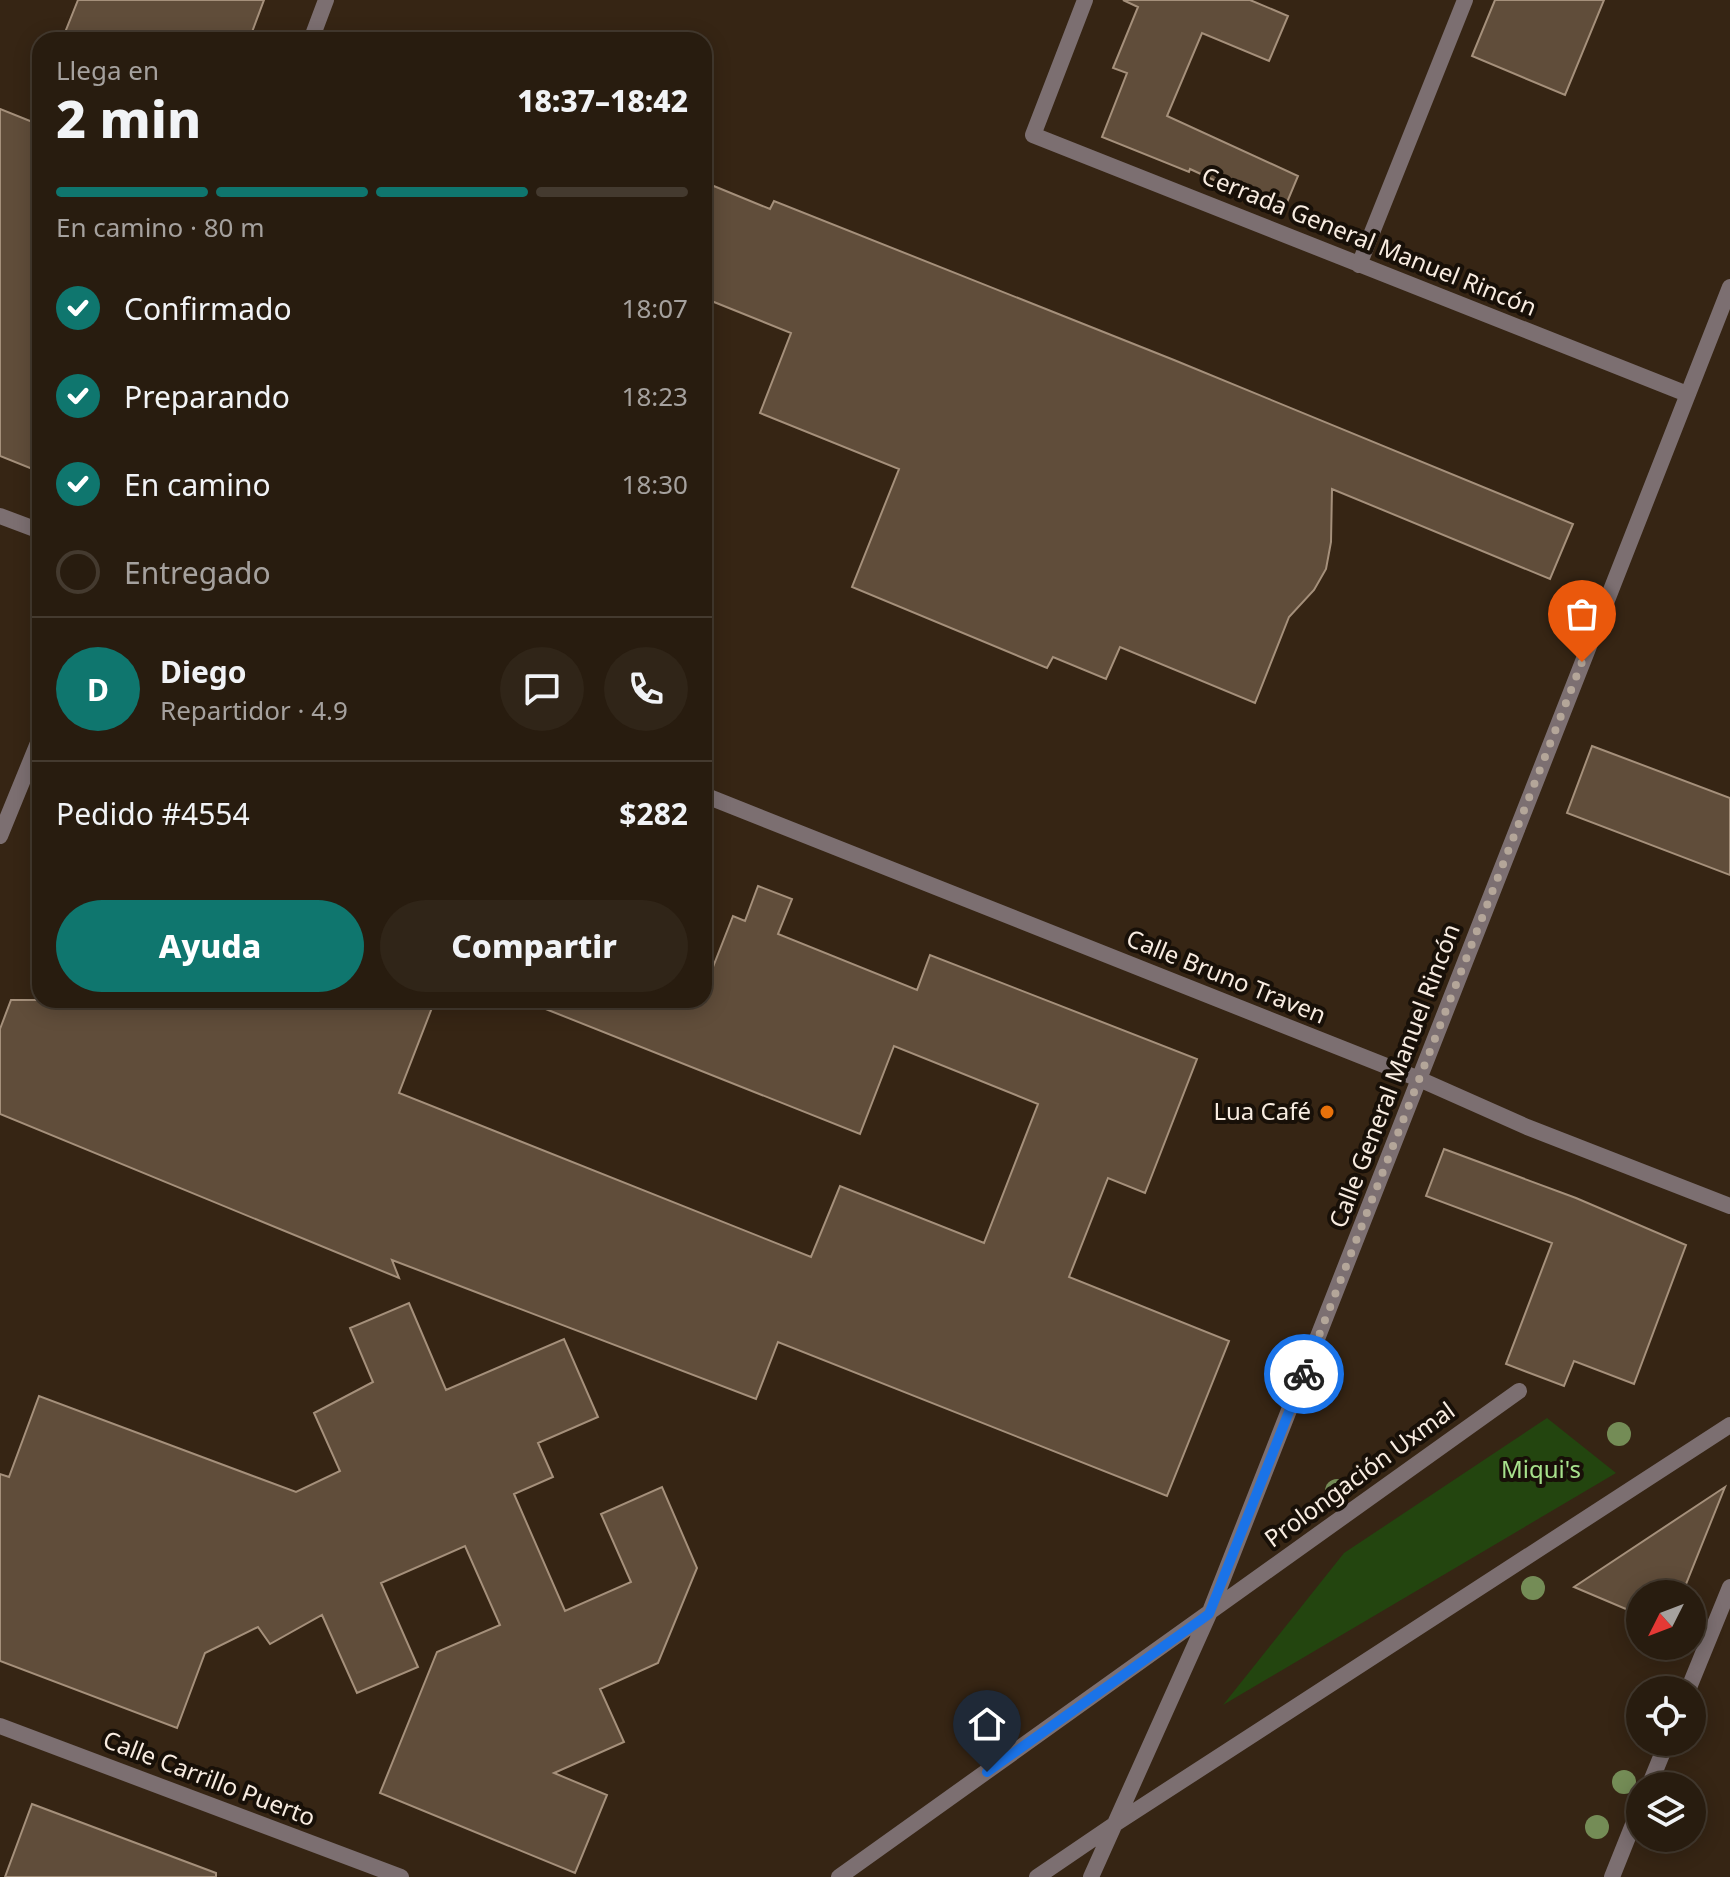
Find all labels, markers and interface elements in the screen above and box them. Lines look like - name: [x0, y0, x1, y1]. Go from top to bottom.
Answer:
- text: Llega en: [56, 52, 159, 88]
- text: 18:37–18:42: [517, 80, 688, 121]
- text: 2 min: [56, 82, 201, 153]
- street label: Cerrada General Manuel Rincón: [1197, 158, 1542, 323]
- text: En camino · 80 m: [56, 209, 264, 245]
- icon: check: [56, 286, 100, 330]
- text: Confirmado: [124, 288, 292, 329]
- text: 18:07: [622, 290, 688, 326]
- icon: check: [56, 374, 100, 418]
- text: Preparando: [124, 376, 290, 417]
- text: 18:23: [622, 378, 688, 414]
- icon: check: [56, 462, 100, 506]
- text: En camino: [124, 464, 271, 505]
- text: 18:30: [622, 466, 688, 502]
- text: Entregado: [124, 552, 271, 593]
- pin: [1548, 580, 1616, 662]
- icon: bag: [1560, 592, 1604, 636]
- button: chat: [500, 647, 584, 731]
- button: phone: [604, 647, 688, 731]
- text: Diego: [160, 651, 247, 692]
- text: D: [87, 669, 109, 710]
- text: Repartidor · 4.9: [160, 692, 348, 728]
- text: Pedido #4554: [56, 793, 250, 834]
- text: $282: [619, 793, 688, 834]
- button: Ayuda: [56, 900, 364, 992]
- button: Compartir: [380, 900, 688, 992]
- street label: Calle General Manuel Rincón: [1320, 919, 1467, 1232]
- street label: Calle Bruno Traven: [1122, 921, 1331, 1031]
- place label: Lua Café: [1213, 1094, 1311, 1127]
- marker: Lua Café: [1318, 1103, 1336, 1121]
- courier: [1264, 1334, 1344, 1414]
- icon: bike: [1282, 1352, 1326, 1396]
- street label: Prolongación Uxmal: [1257, 1393, 1461, 1554]
- park label: Miqui's: [1501, 1452, 1581, 1485]
- north arrow: [1626, 1580, 1706, 1660]
- map controls: [1626, 1580, 1706, 1852]
- button: locate: [1626, 1676, 1706, 1756]
- pin: [953, 1690, 1021, 1772]
- icon: home: [965, 1702, 1009, 1746]
- street label: Calle Carrillo Puerto: [99, 1722, 320, 1833]
- button: layers: [1626, 1772, 1706, 1852]

